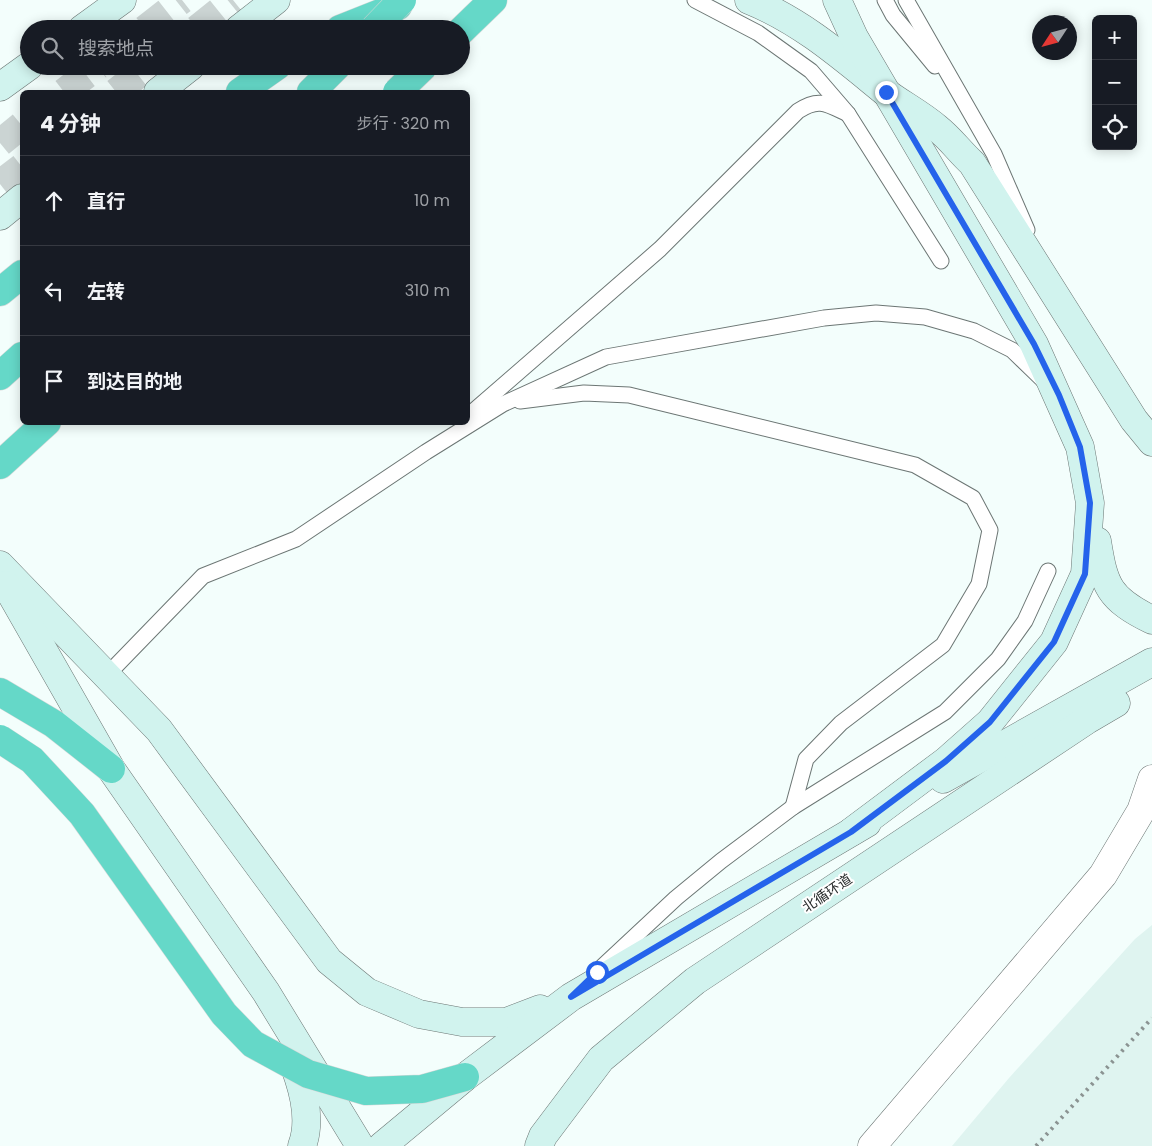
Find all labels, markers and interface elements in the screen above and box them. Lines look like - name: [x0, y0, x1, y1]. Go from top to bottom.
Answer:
- north arrow: [1032, 15, 1077, 60]
- map controls: [1092, 15, 1137, 150]
- button: +: [1092, 15, 1137, 60]
- search box: [20, 20, 470, 75]
- icon: search: [38, 34, 66, 62]
- text: 搜索地点: [78, 35, 154, 62]
- button: −: [1092, 60, 1137, 105]
- route end: [875, 81, 898, 104]
- button: locate: [1092, 105, 1137, 150]
- text: 4 分钟: [40, 109, 101, 138]
- text: 步行 · 320 m: [357, 112, 450, 135]
- icon: ahead: [40, 187, 68, 215]
- text: 直行: [87, 188, 125, 215]
- text: 10 m: [414, 189, 450, 212]
- icon: left: [40, 277, 68, 305]
- text: 左转: [87, 278, 125, 305]
- text: 310 m: [405, 279, 450, 302]
- icon: arrive: [40, 367, 68, 395]
- text: 到达目的地: [87, 368, 182, 395]
- street label: 北循环道: [798, 869, 856, 917]
- route start: [586, 961, 609, 984]

